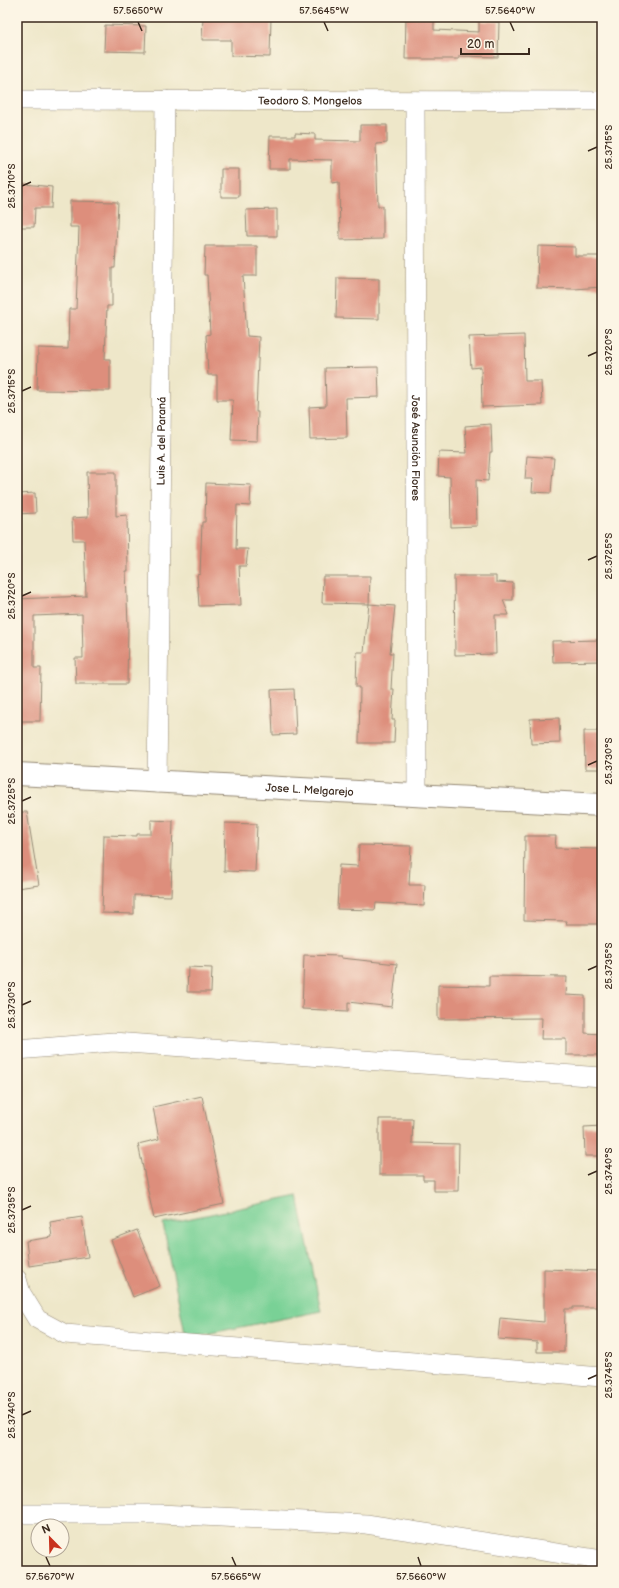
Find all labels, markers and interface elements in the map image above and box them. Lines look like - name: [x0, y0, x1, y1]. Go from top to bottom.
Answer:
- text: 57.5650°W: [113, 5, 163, 17]
- text: 57.5645°W: [299, 5, 349, 17]
- text: 57.5640°W: [485, 5, 535, 17]
- scale bar: [461, 30, 529, 56]
- text: 20 m: [467, 37, 494, 52]
- street label: Teodoro S. Mongelos: [258, 94, 363, 108]
- text: 25.3715°S: [603, 125, 615, 169]
- text: 25.3710°S: [6, 163, 18, 209]
- text: 25.3720°S: [603, 328, 615, 376]
- text: 25.3715°S: [6, 369, 18, 413]
- street label: José Asunción Flores: [409, 395, 422, 501]
- street label: Luis A. del Paraná: [154, 397, 169, 486]
- text: 25.3725°S: [603, 533, 615, 579]
- text: 25.3720°S: [6, 572, 18, 620]
- text: 25.3730°S: [603, 737, 615, 785]
- text: 25.3725°S: [6, 778, 18, 824]
- street label: Jose L. Melgarejo: [265, 781, 354, 799]
- text: 25.3735°S: [603, 942, 615, 990]
- text: 25.3730°S: [6, 981, 18, 1029]
- text: 25.3740°S: [603, 1147, 615, 1195]
- text: 25.3735°S: [6, 1186, 18, 1234]
- text: 25.3745°S: [603, 1352, 615, 1399]
- text: 25.3740°S: [6, 1391, 18, 1439]
- north arrow: [30, 1518, 70, 1558]
- text: N: [40, 1522, 53, 1537]
- text: 57.5670°W: [26, 1571, 74, 1583]
- text: 57.5665°W: [211, 1571, 261, 1583]
- text: 57.5660°W: [396, 1571, 446, 1583]

